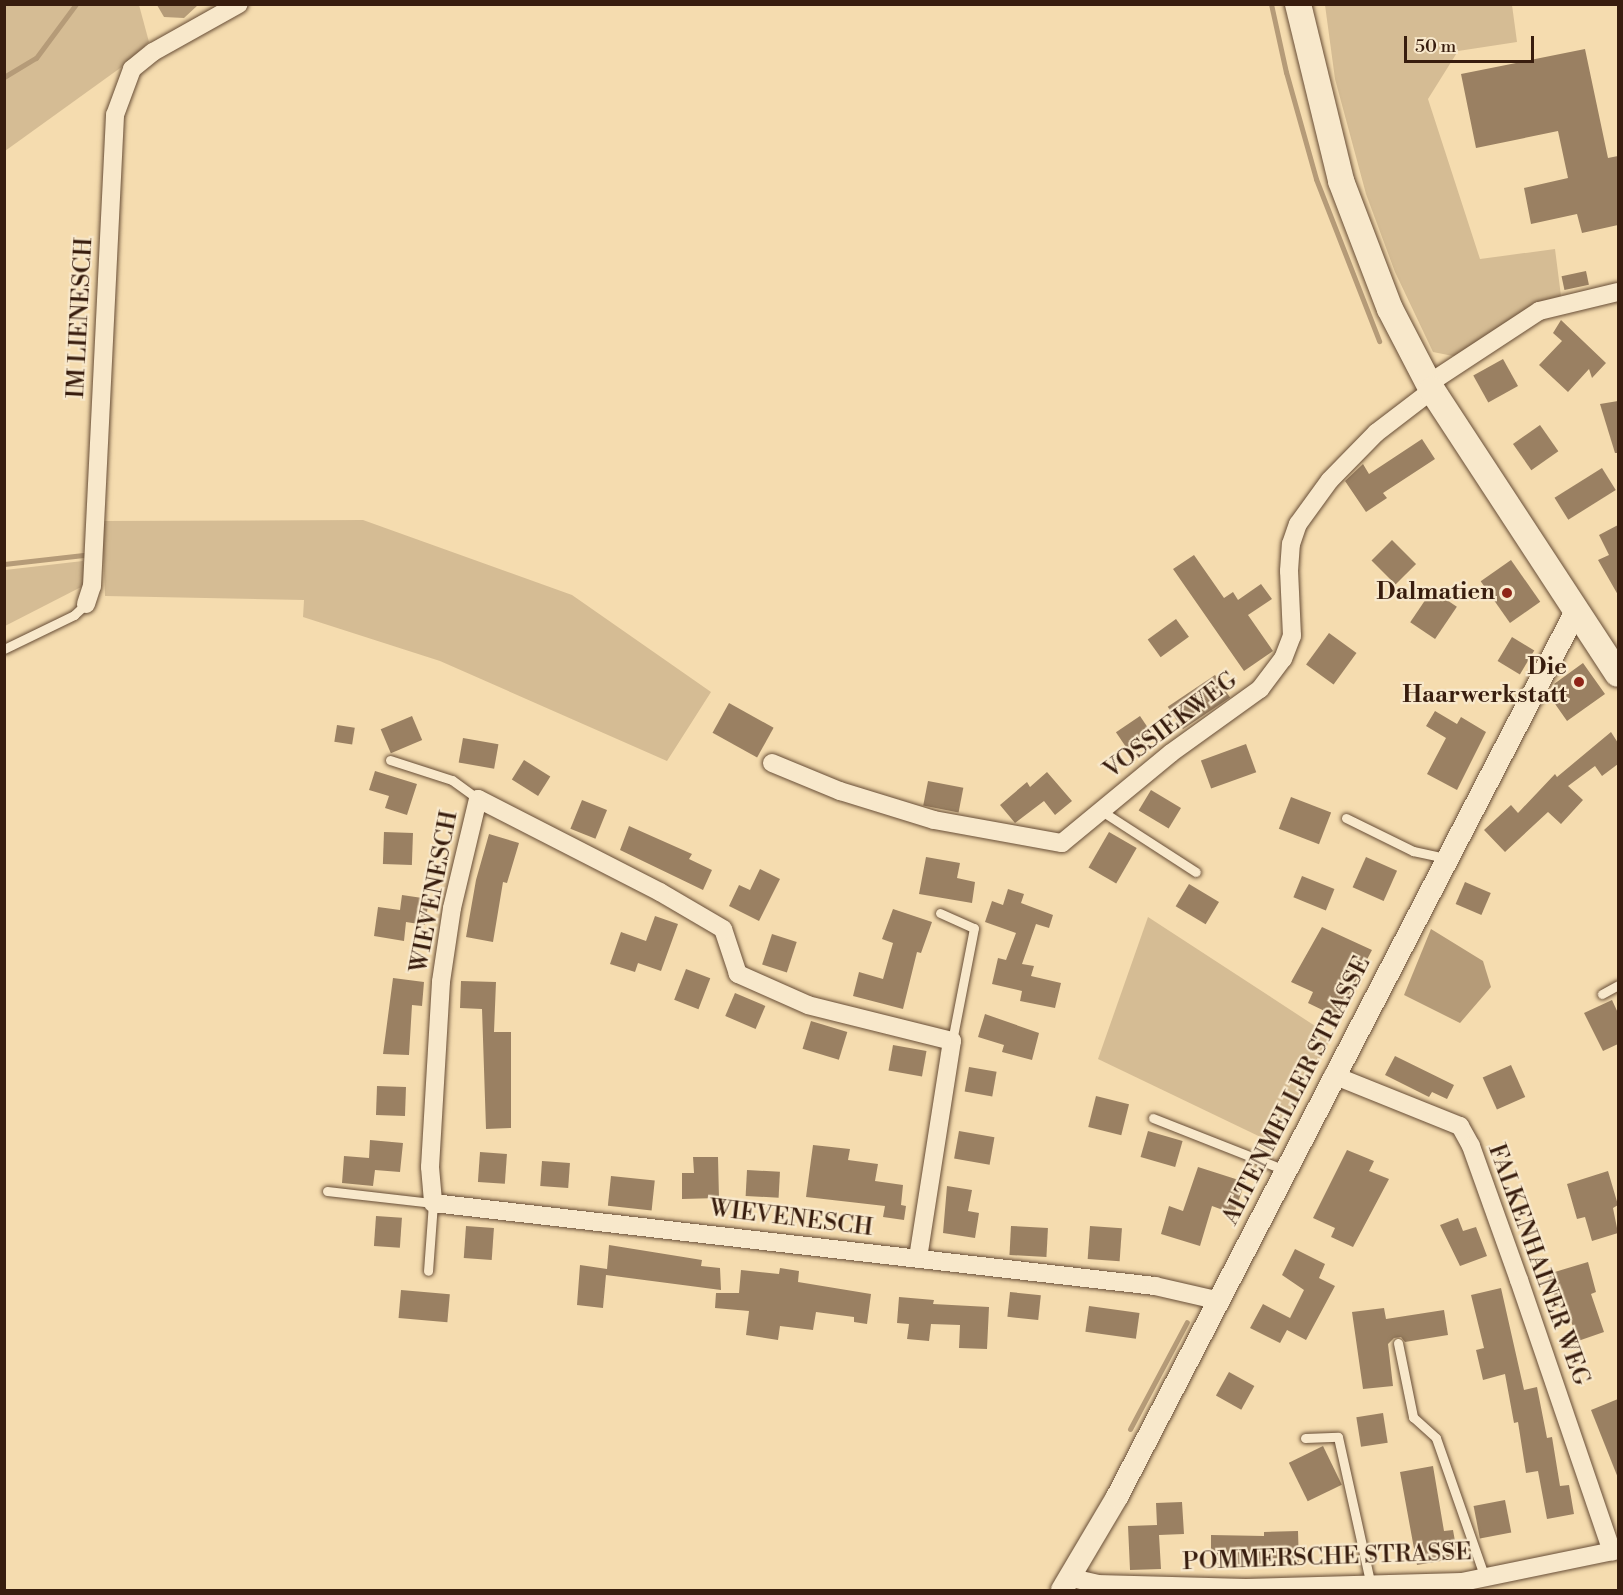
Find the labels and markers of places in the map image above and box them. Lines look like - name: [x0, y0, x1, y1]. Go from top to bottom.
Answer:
- place label: Dalmatien: [1376, 579, 1495, 607]
- marker: Dalmatien: [1500, 586, 1514, 600]
- place label: Die Haarwerkstatt: [1402, 654, 1567, 710]
- marker: Die Haarwerkstatt: [1572, 675, 1586, 689]

